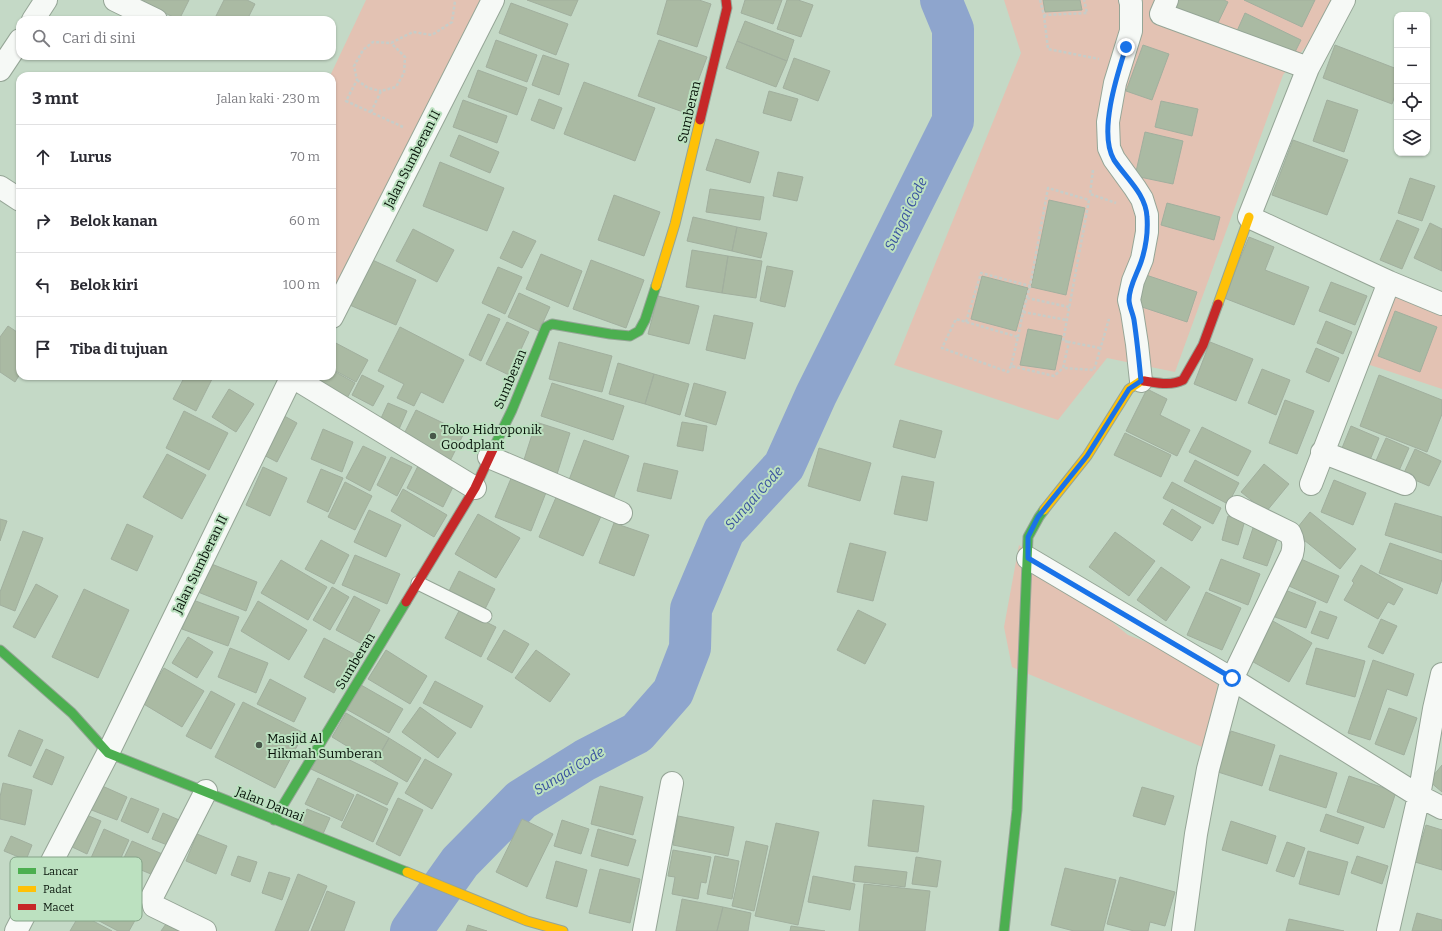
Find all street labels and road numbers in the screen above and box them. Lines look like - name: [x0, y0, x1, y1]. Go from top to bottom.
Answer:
- street label: Sumberan: [675, 79, 704, 145]
- street label: Jalan Sumberan II: [380, 108, 443, 211]
- street label: Sumberan: [491, 346, 530, 411]
- street label: Jalan Sumberan II: [169, 512, 230, 617]
- street label: Sumberan: [332, 629, 378, 692]
- street label: Jalan Damai: [233, 783, 306, 825]

